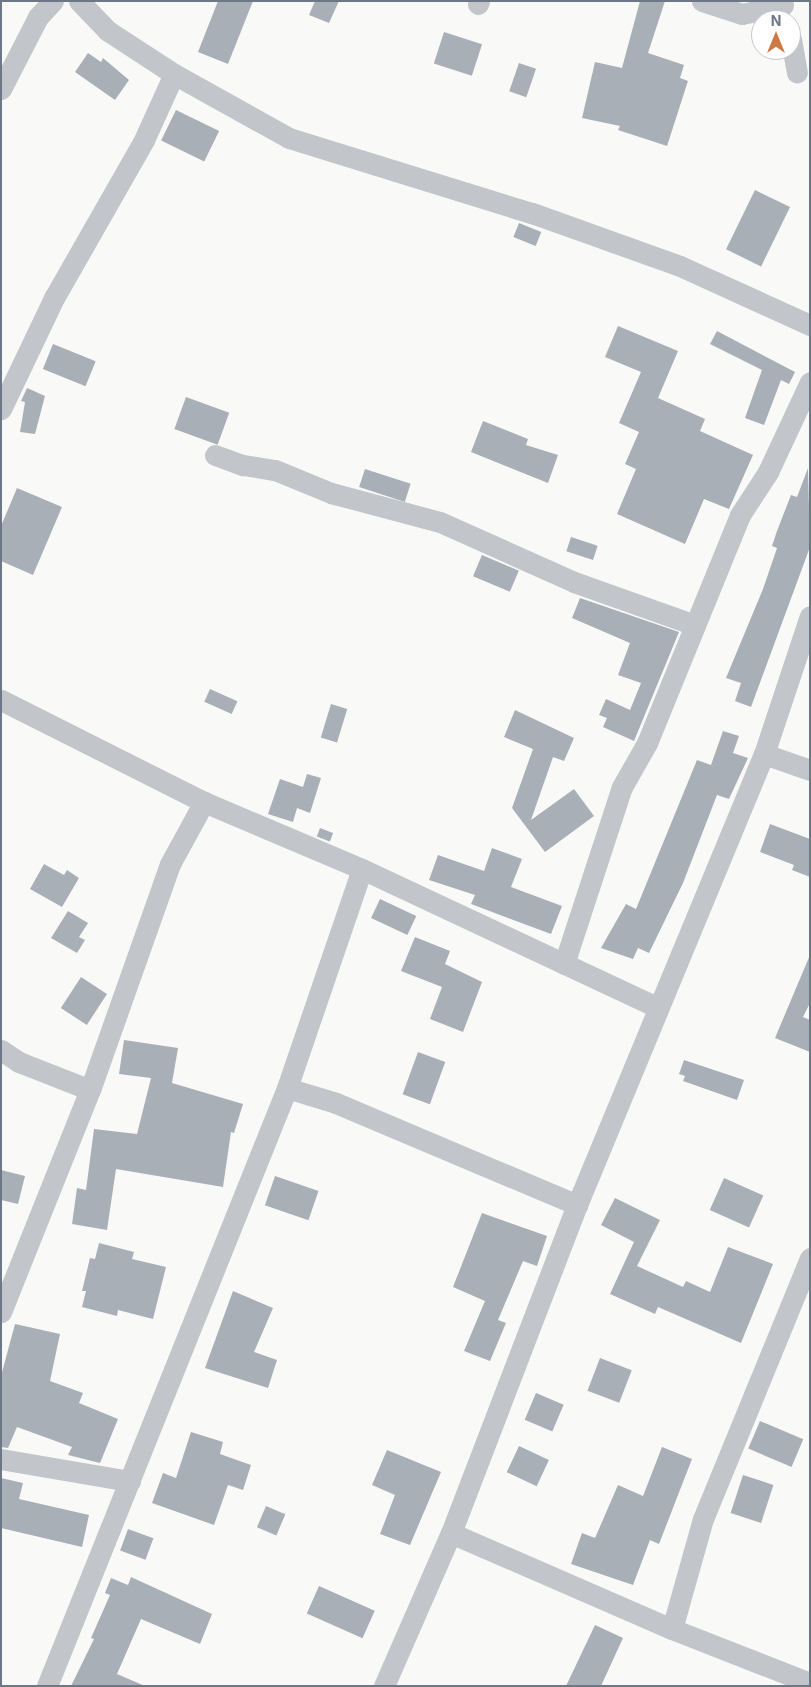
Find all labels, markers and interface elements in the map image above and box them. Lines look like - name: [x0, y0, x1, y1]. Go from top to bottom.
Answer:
- north arrow: [751, 10, 801, 60]
- text: N: [771, 12, 781, 29]

